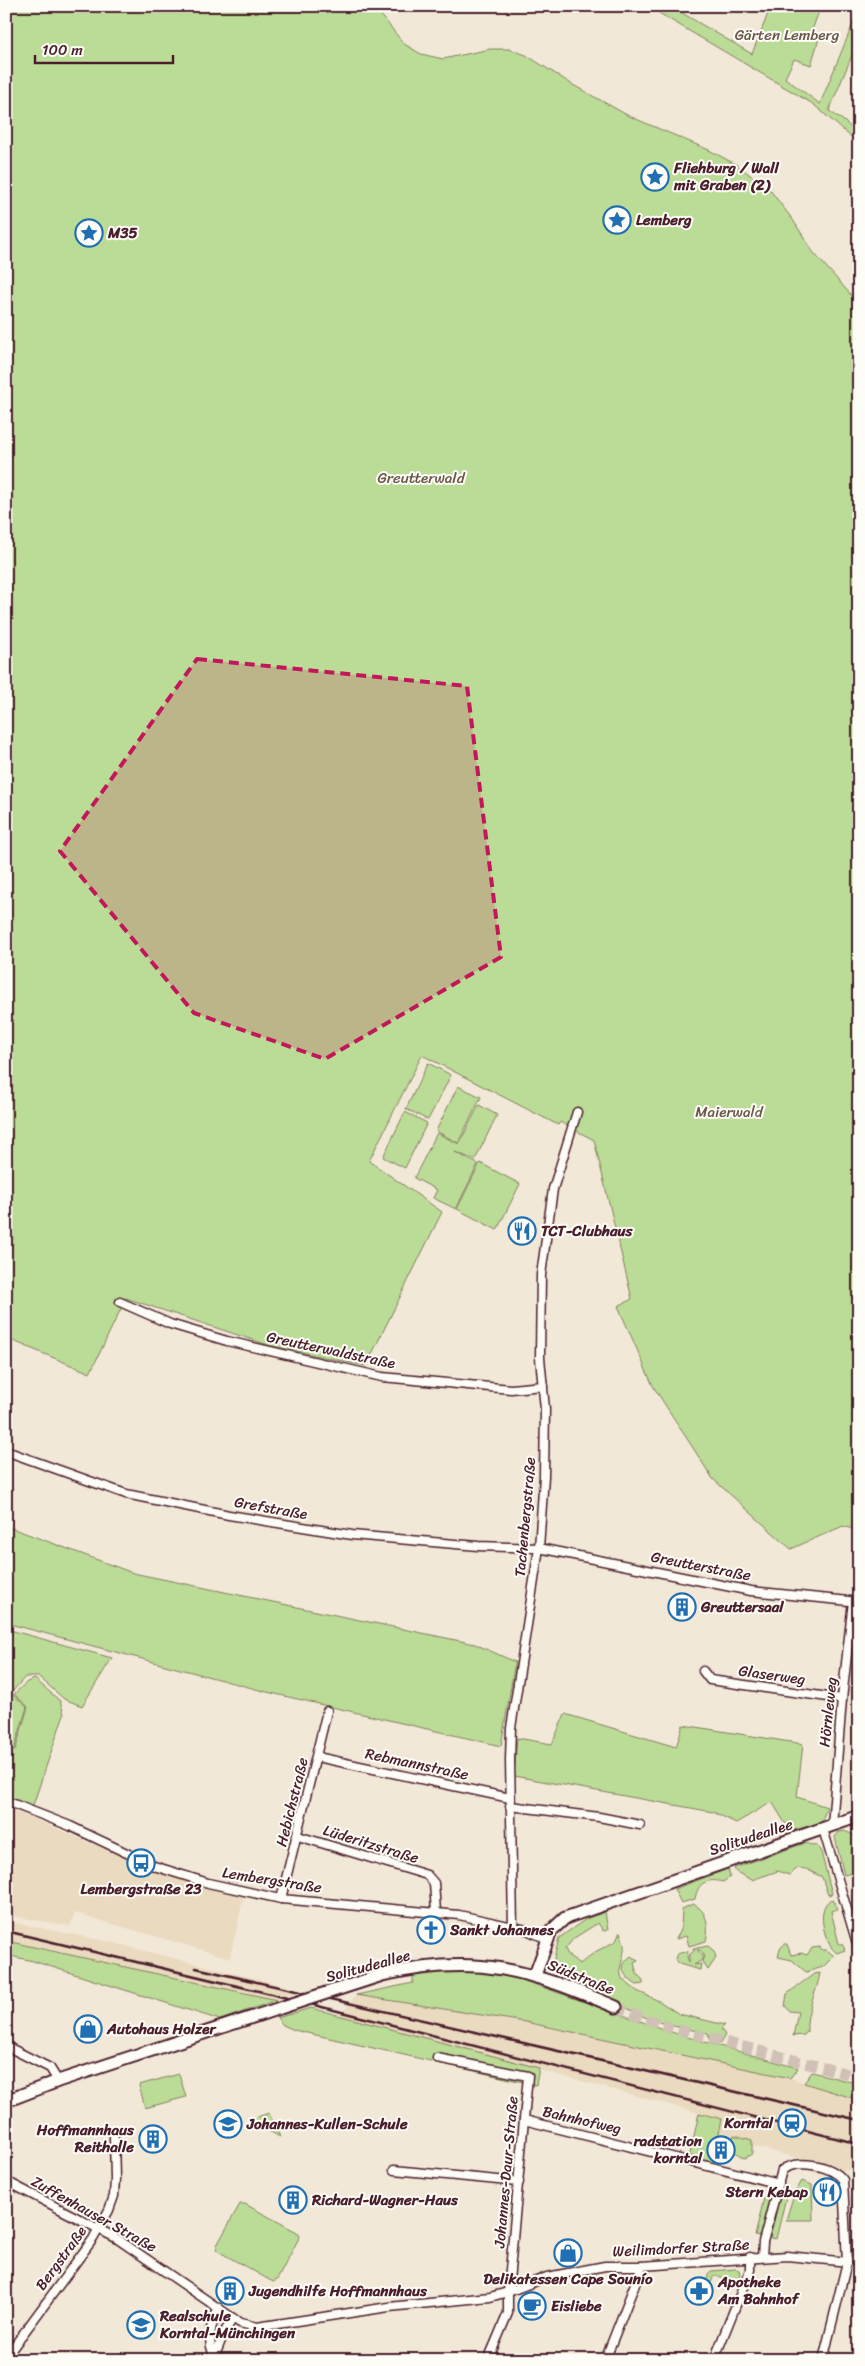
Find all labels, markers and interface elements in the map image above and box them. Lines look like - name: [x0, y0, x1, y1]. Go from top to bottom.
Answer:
- park label: Gärten Lemberg: [735, 22, 840, 48]
- scale bar: [35, 32, 172, 64]
- text: 100 m: [42, 37, 83, 63]
- place label: Fliehburg / Wall mit Graben (2): [673, 155, 780, 198]
- place icon: Fliehburg / Wall mit Graben (2): [640, 162, 670, 192]
- place icon: Lemberg: [602, 205, 632, 235]
- place label: Lemberg: [636, 207, 692, 233]
- place icon: M35: [74, 218, 104, 248]
- place label: M35: [107, 220, 138, 246]
- park label: Greutterwald: [377, 465, 466, 491]
- park label: Maierwald: [695, 1099, 764, 1125]
- restaurant icon: TCT-Clubhaus: [507, 1216, 537, 1246]
- place label: TCT-Clubhaus: [541, 1218, 633, 1244]
- street label: Greutterwaldstraße: [264, 1324, 398, 1376]
- street label: Tachenbergstraße: [507, 1456, 543, 1578]
- street label: Grefstraße: [232, 1489, 310, 1527]
- street label: Greutterstraße: [649, 1544, 754, 1588]
- building icon: Greuttersaal: [667, 1592, 697, 1622]
- place label: Greuttersaal: [700, 1594, 784, 1620]
- street label: Glaserweg: [737, 1657, 807, 1693]
- street label: Hörnleweg: [811, 1675, 845, 1748]
- street label: Rebmannstraße: [363, 1740, 471, 1788]
- street label: Hebichstraße: [268, 1754, 316, 1849]
- street label: Solitudeallee: [706, 1811, 797, 1863]
- street label: Lüderitzstraße: [320, 1817, 422, 1871]
- bus stop icon: Lembergstraße 23: [126, 1848, 156, 1878]
- street label: Lembergstraße: [220, 1859, 324, 1901]
- place label: Lembergstraße 23: [80, 1876, 202, 1902]
- church icon: Sankt Johannes: [416, 1915, 446, 1945]
- place label: Sankt Johannes: [449, 1917, 555, 1943]
- street label: Solitudeallee: [323, 1942, 414, 1990]
- street label: Südstraße: [544, 1952, 619, 2002]
- shop icon: Autohaus Holzer: [73, 2014, 103, 2044]
- place label: Autohaus Holzer: [106, 2016, 217, 2042]
- street label: Johannes-Daur-Straße: [486, 2095, 526, 2250]
- street label: Bahnhofweg: [540, 2098, 624, 2142]
- station icon: Korntal: [777, 2108, 807, 2138]
- school or university icon: Johannes-Kullen-Schule: [213, 2109, 243, 2139]
- place label: Korntal: [723, 2110, 774, 2136]
- place label: Johannes-Kullen-Schule: [246, 2111, 408, 2137]
- place label: Hoffmannhaus Reithalle: [36, 2117, 135, 2160]
- building icon: Hoffmannhaus Reithalle: [138, 2124, 168, 2154]
- place label: radstation korntal: [633, 2128, 703, 2171]
- building icon: radstation korntal: [706, 2135, 736, 2165]
- street label: Zuffenhauser Straße: [26, 2169, 162, 2260]
- restaurant icon: Stern Kebap: [812, 2177, 842, 2207]
- place label: Stern Kebap: [725, 2179, 808, 2205]
- building icon: Richard-Wagner-Haus: [278, 2185, 308, 2215]
- place label: Richard-Wagner-Haus: [311, 2187, 459, 2213]
- street label: Bergstraße: [28, 2220, 94, 2296]
- street label: Weilimdorfer Straße: [612, 2231, 750, 2265]
- shop icon: Delikatessen Cape Sounío: [553, 2238, 583, 2268]
- place label: Delikatessen Cape Sounío: [483, 2266, 653, 2292]
- place label: Apotheke Am Bahnhof: [717, 2269, 801, 2312]
- building icon: Jugendhilfe Hoffmannhaus: [215, 2276, 245, 2306]
- pharmacy icon: Apotheke Am Bahnhof: [684, 2276, 714, 2306]
- place label: Jugendhilfe Hoffmannhaus: [248, 2278, 428, 2304]
- cafe icon: Eisliebe: [517, 2291, 547, 2321]
- place label: Eisliebe: [551, 2293, 602, 2319]
- place label: Realschule Korntal-Münchingen: [159, 2303, 296, 2346]
- school or university icon: Realschule Korntal-Münchingen: [126, 2310, 156, 2340]

